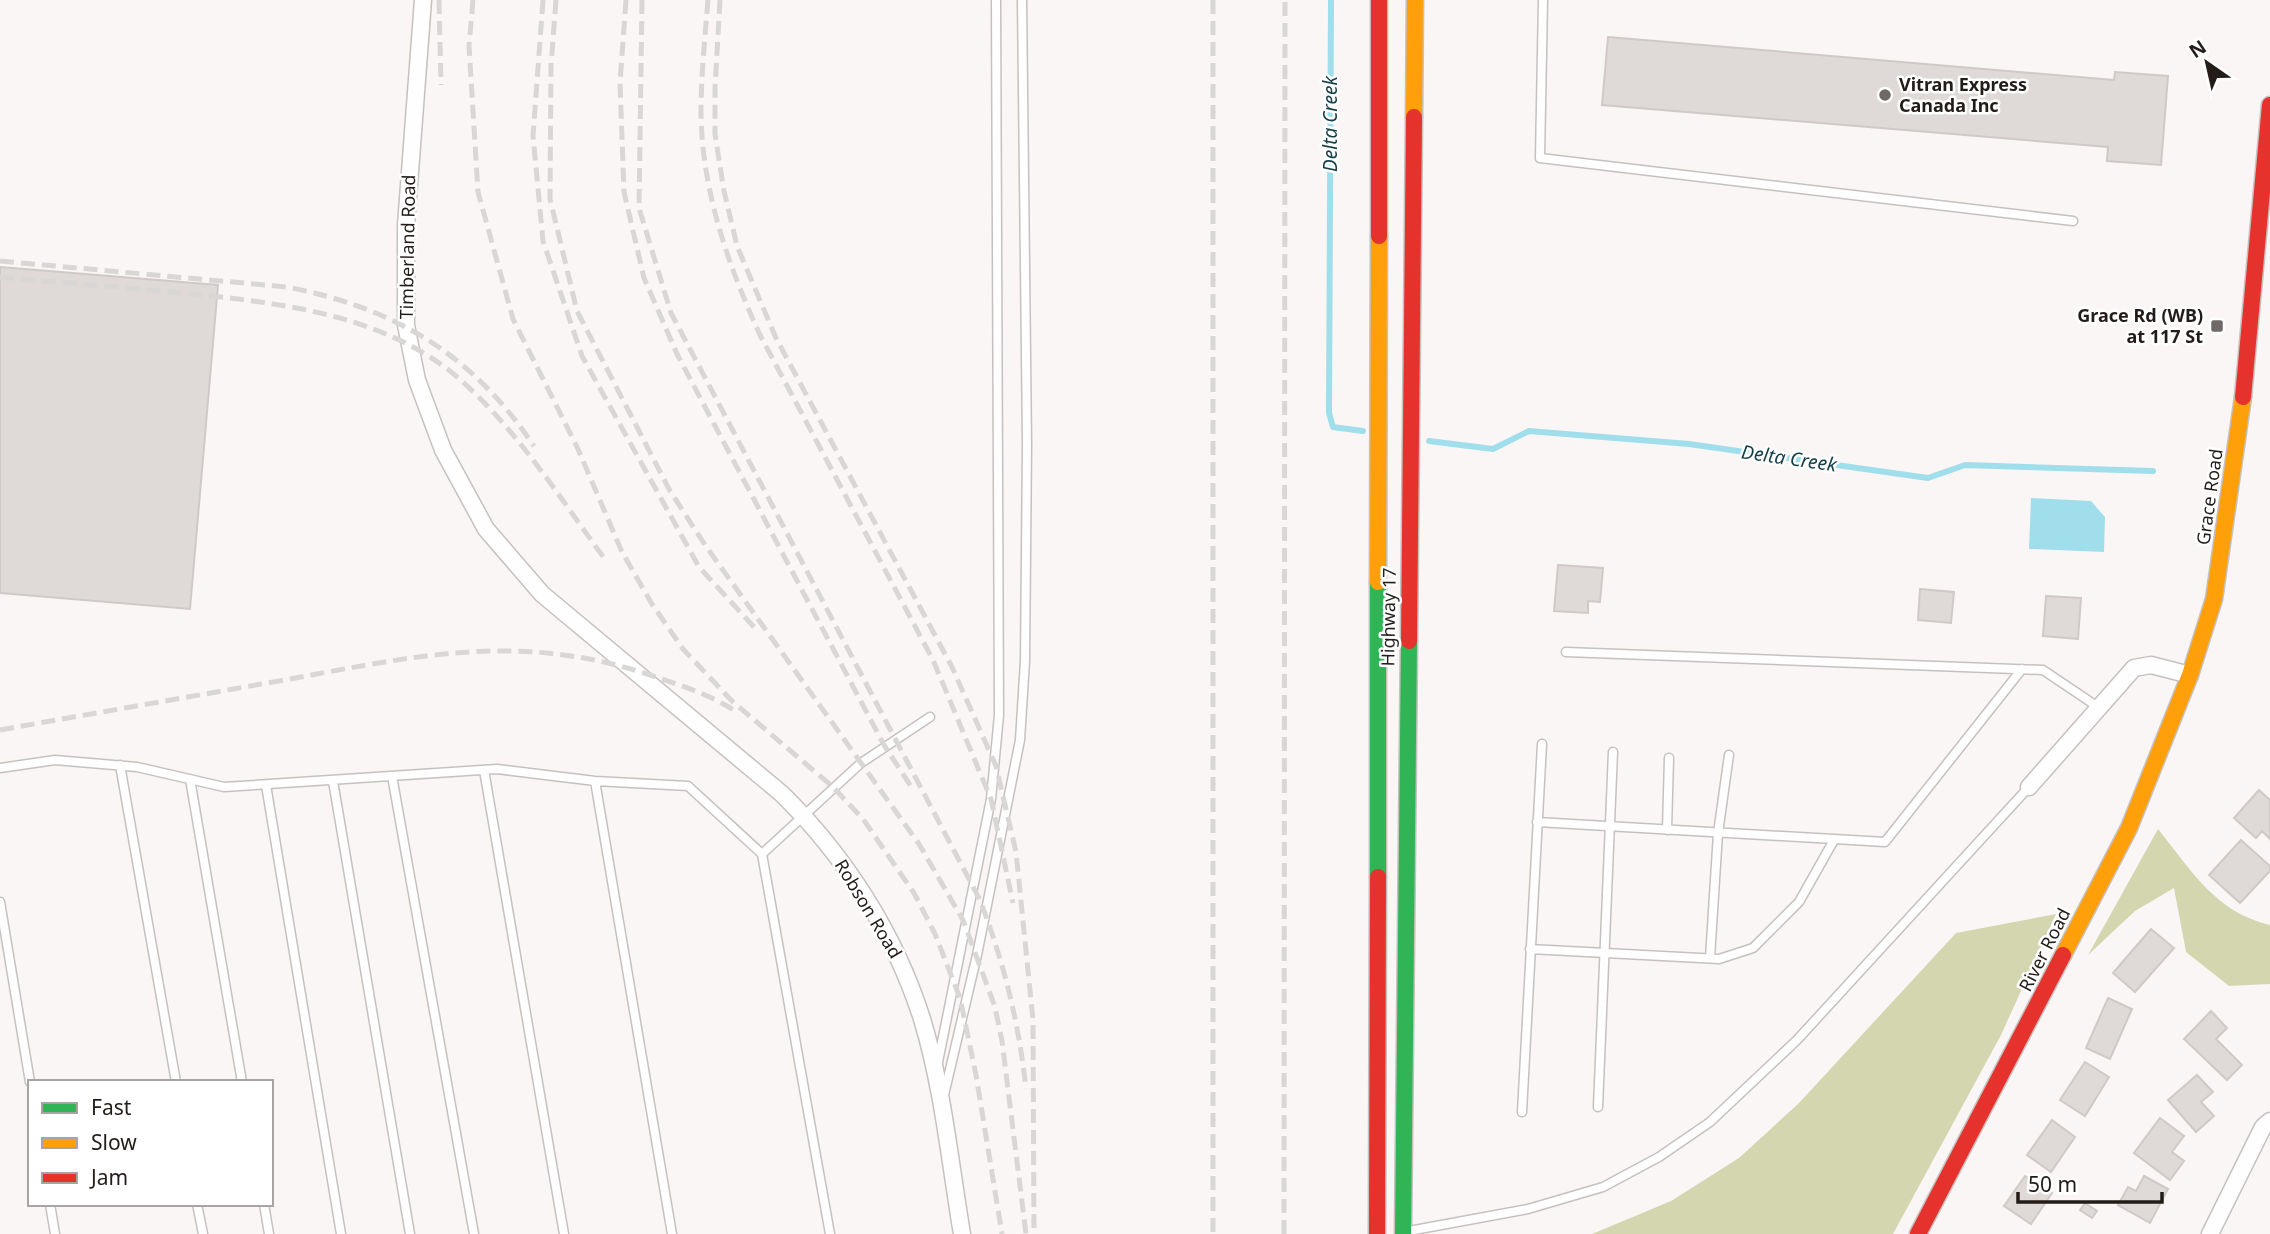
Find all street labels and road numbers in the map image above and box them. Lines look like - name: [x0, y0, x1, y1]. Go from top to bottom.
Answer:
- street label: Timberland Road: [394, 174, 420, 320]
- street label: Grace Road: [2190, 447, 2228, 547]
- street label: Highway 17: [1375, 567, 1401, 667]
- street label: Robson Road: [830, 854, 908, 963]
- street label: River Road: [2013, 904, 2075, 995]

